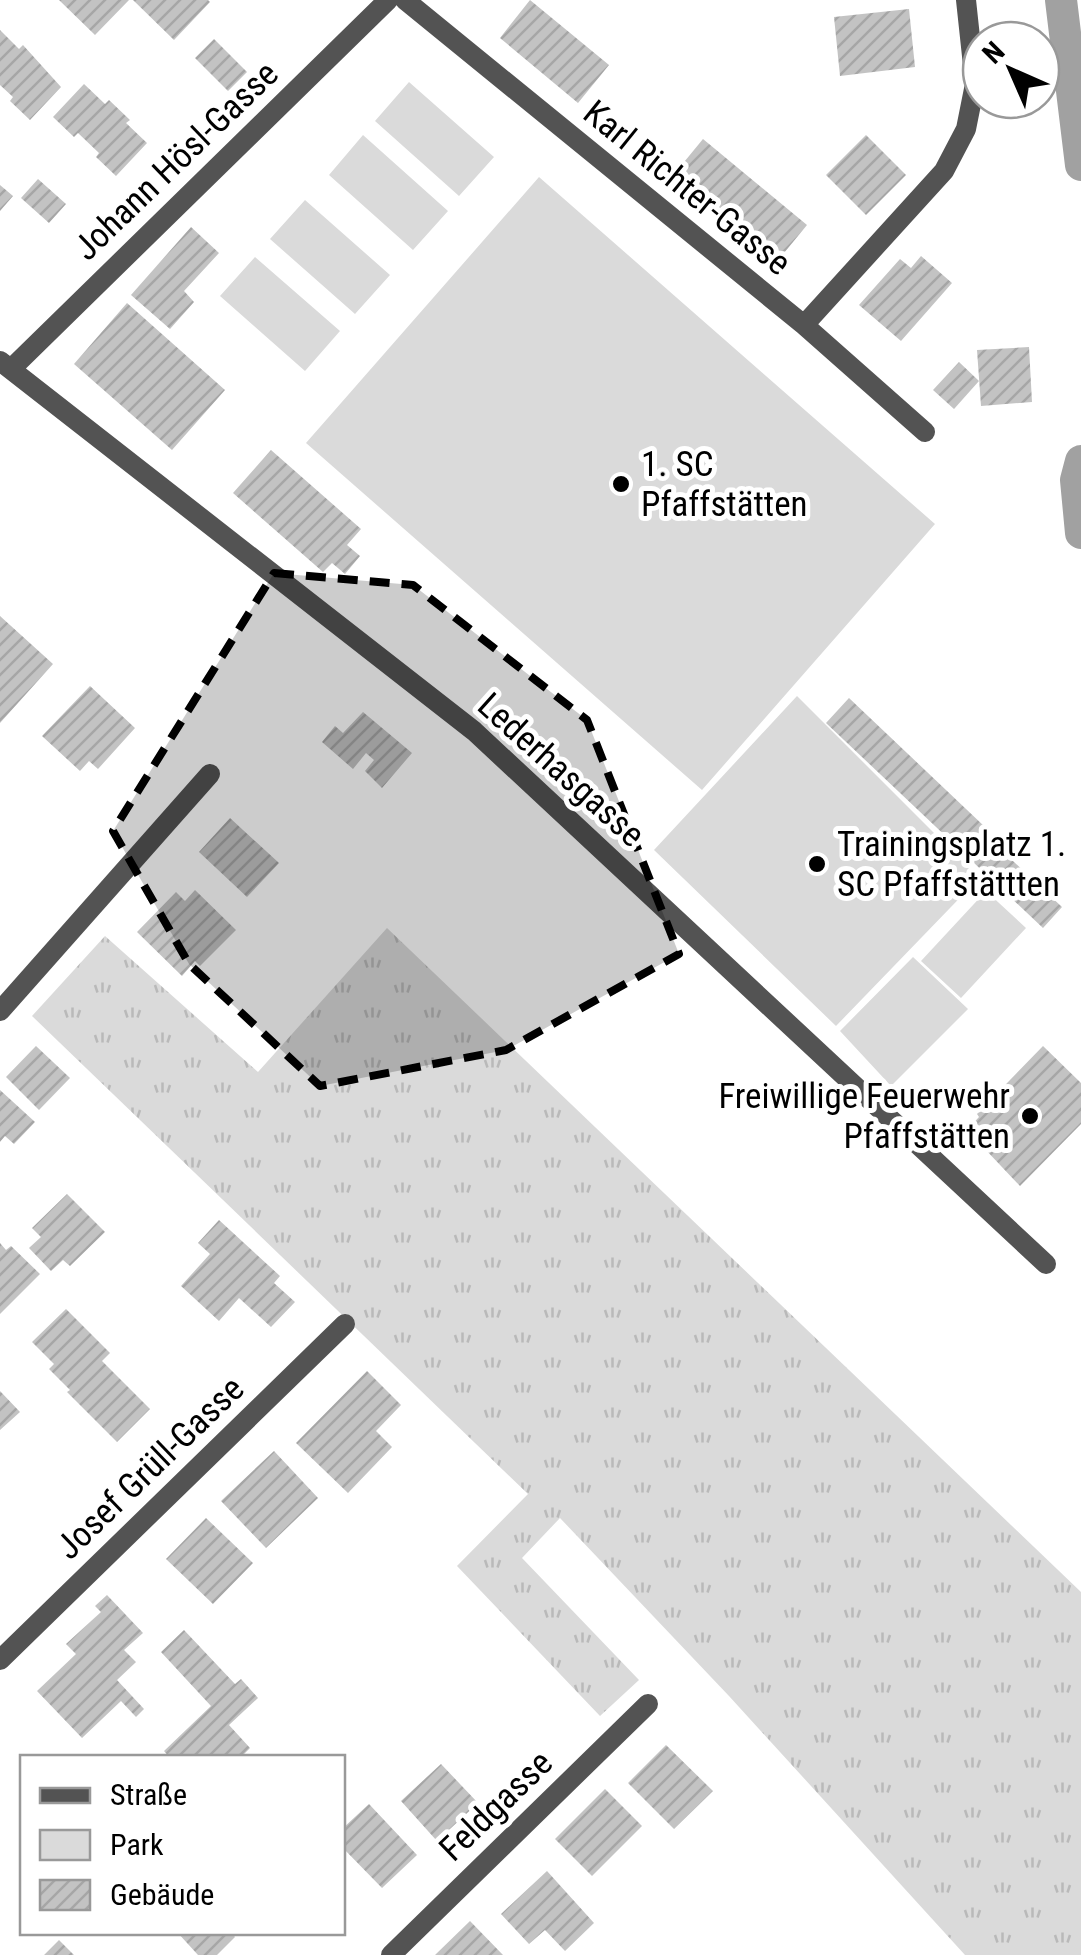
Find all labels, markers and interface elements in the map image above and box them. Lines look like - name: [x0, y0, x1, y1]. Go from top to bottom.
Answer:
- north arrow: [961, 20, 1061, 120]
- text: N: [976, 35, 1011, 70]
- street label: Johann Hösl-Gasse: [65, 53, 287, 269]
- street label: Karl Richter-Gasse: [575, 92, 799, 284]
- place label: 1. SC Pfaffstätten: [641, 444, 808, 525]
- marker: 1. SC Pfaffstätten: [610, 473, 632, 495]
- street label: Lederhasgasse: [469, 685, 653, 855]
- place label: Trainingsplatz 1. SC Pfaffstättten: [837, 824, 1066, 905]
- marker: Trainingsplatz 1. SC Pfaffstättten: [806, 853, 828, 875]
- place label: Freiwillige Feuerwehr Pfaffstätten: [718, 1076, 1010, 1157]
- marker: Freiwillige Feuerwehr Pfaffstätten: [1019, 1105, 1041, 1127]
- street label: Josef Grüll-Gasse: [48, 1368, 252, 1568]
- street label: Feldgasse: [431, 1742, 561, 1870]
- legend: [20, 1755, 345, 1935]
- text: Straße: [110, 1777, 187, 1812]
- text: Park: [110, 1827, 164, 1862]
- text: Gebäude: [110, 1877, 214, 1912]

